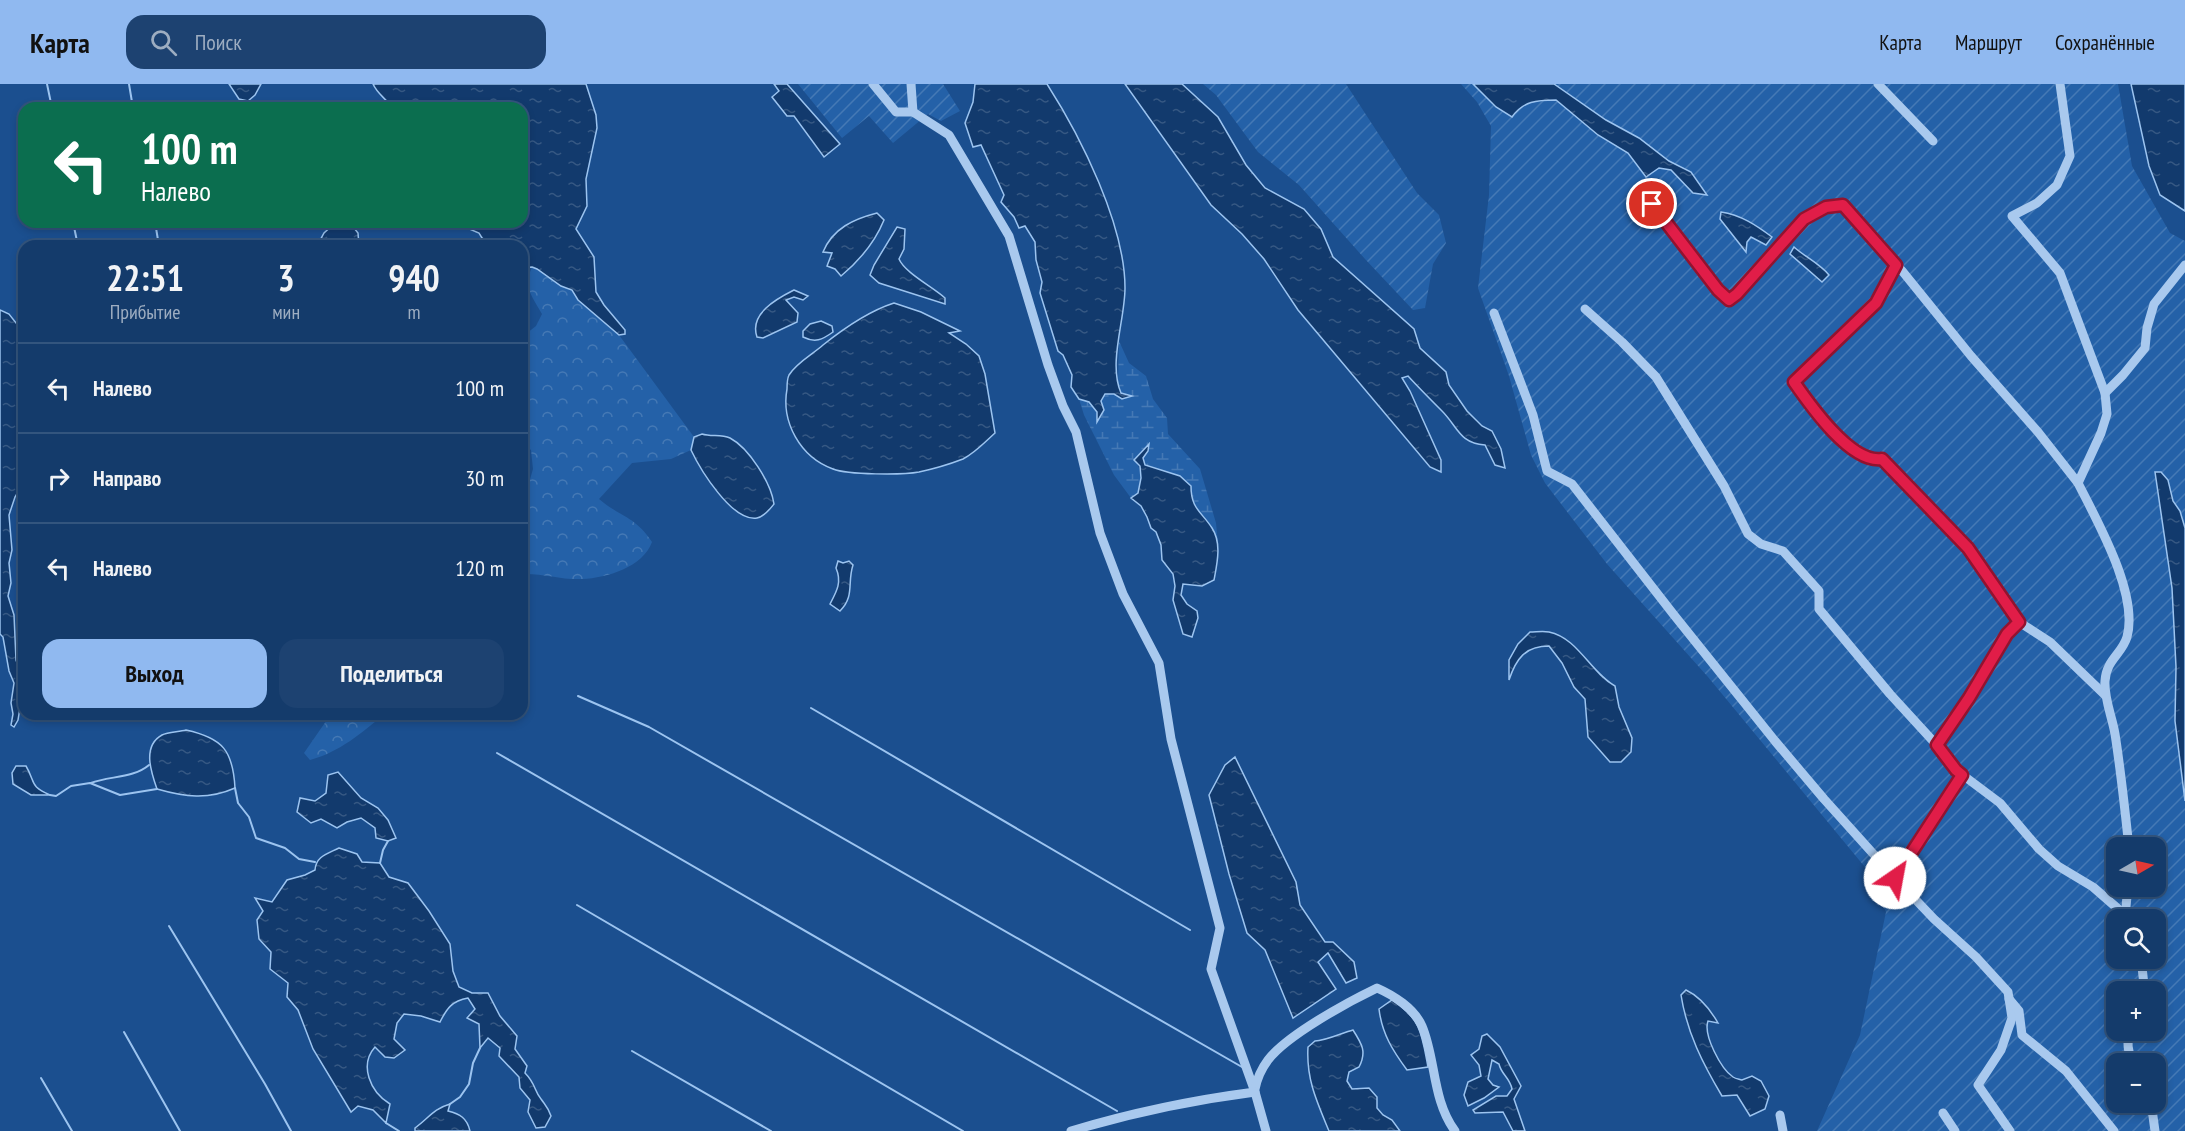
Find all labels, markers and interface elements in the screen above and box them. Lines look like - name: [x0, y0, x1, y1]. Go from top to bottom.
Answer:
- search box: [126, 15, 546, 69]
- text: Карта: [30, 24, 90, 61]
- icon: search: [147, 26, 180, 59]
- text: Поиск: [195, 28, 242, 56]
- text: Карта: [1879, 29, 1922, 56]
- text: Маршрут: [1955, 29, 2022, 56]
- text: Сохранённые: [2055, 29, 2155, 56]
- text: 100 m: [141, 121, 238, 176]
- icon: left: [42, 126, 120, 204]
- text: Налево: [141, 174, 211, 208]
- pin: [1626, 178, 1677, 229]
- icon: arrive: [1635, 187, 1668, 220]
- text: 22:51: [106, 254, 184, 301]
- text: 3: [278, 254, 295, 301]
- text: 940: [388, 254, 440, 301]
- text: Прибытие: [110, 299, 181, 325]
- text: мин: [272, 299, 300, 325]
- text: m: [408, 299, 421, 325]
- icon: left: [42, 372, 75, 405]
- text: Налево: [93, 374, 152, 402]
- text: 100 m: [455, 374, 504, 402]
- icon: right: [42, 462, 75, 495]
- text: Направо: [93, 464, 161, 492]
- text: 30 m: [465, 464, 504, 492]
- icon: left: [42, 552, 75, 585]
- text: Налево: [93, 554, 152, 582]
- text: 120 m: [455, 554, 504, 582]
- button: Выход: [42, 639, 267, 708]
- button: Поделиться: [279, 639, 504, 708]
- north arrow: [2106, 837, 2166, 897]
- map controls: [2106, 837, 2166, 1113]
- position arrow: [1863, 846, 1927, 910]
- button: search: [2106, 909, 2166, 969]
- button: +: [2106, 981, 2166, 1041]
- button: −: [2106, 1053, 2166, 1113]

